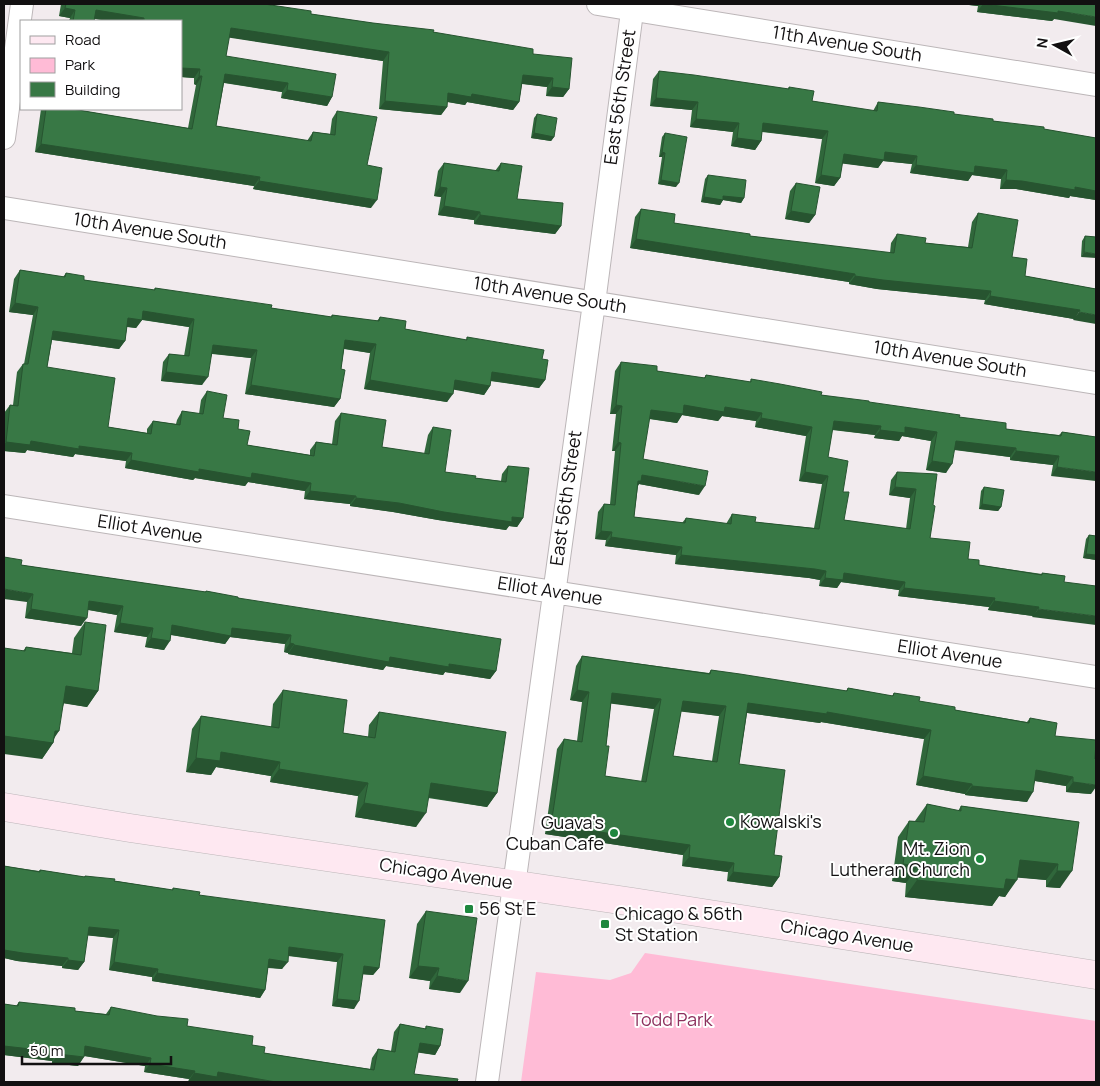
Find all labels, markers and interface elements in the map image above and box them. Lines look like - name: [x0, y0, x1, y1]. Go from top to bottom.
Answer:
- street label: 11th Avenue South: [771, 19, 924, 67]
- legend: [20, 20, 182, 110]
- north arrow: [1030, 20, 1080, 70]
- street label: East 56th Street: [598, 28, 640, 166]
- text: Road: [65, 29, 101, 50]
- text: N: [1032, 37, 1052, 49]
- text: Park: [65, 54, 95, 75]
- text: Building: [65, 79, 120, 100]
- street label: 10th Avenue South: [72, 206, 229, 254]
- street label: 10th Avenue South: [472, 270, 629, 318]
- street label: 10th Avenue South: [872, 334, 1029, 382]
- street label: East 56th Street: [544, 429, 586, 567]
- street label: Elliot Avenue: [96, 508, 204, 548]
- street label: Elliot Avenue: [496, 570, 604, 610]
- street label: Elliot Avenue: [896, 633, 1004, 673]
- place label: Kowalski's: [740, 809, 822, 833]
- place label: Guava's Cuban Cafe: [506, 810, 604, 855]
- marker: Kowalski's: [724, 816, 736, 828]
- marker: Guava's Cuban Cafe: [608, 827, 620, 839]
- place label: Mt. Zion Lutheran Church: [830, 836, 970, 881]
- street label: Chicago Avenue: [378, 852, 514, 894]
- marker: Mt. Zion Lutheran Church: [974, 853, 986, 865]
- place label: 56 St E: [479, 896, 536, 920]
- place label: Chicago & 56th St Station: [615, 901, 742, 946]
- marker: 56 St E: [463, 903, 475, 915]
- street label: Chicago Avenue: [779, 913, 915, 957]
- marker: Chicago & 56th St Station: [599, 918, 611, 930]
- park label: Todd Park: [632, 1007, 713, 1031]
- scale bar: [22, 1034, 171, 1066]
- text: 50 m: [30, 1040, 64, 1061]

